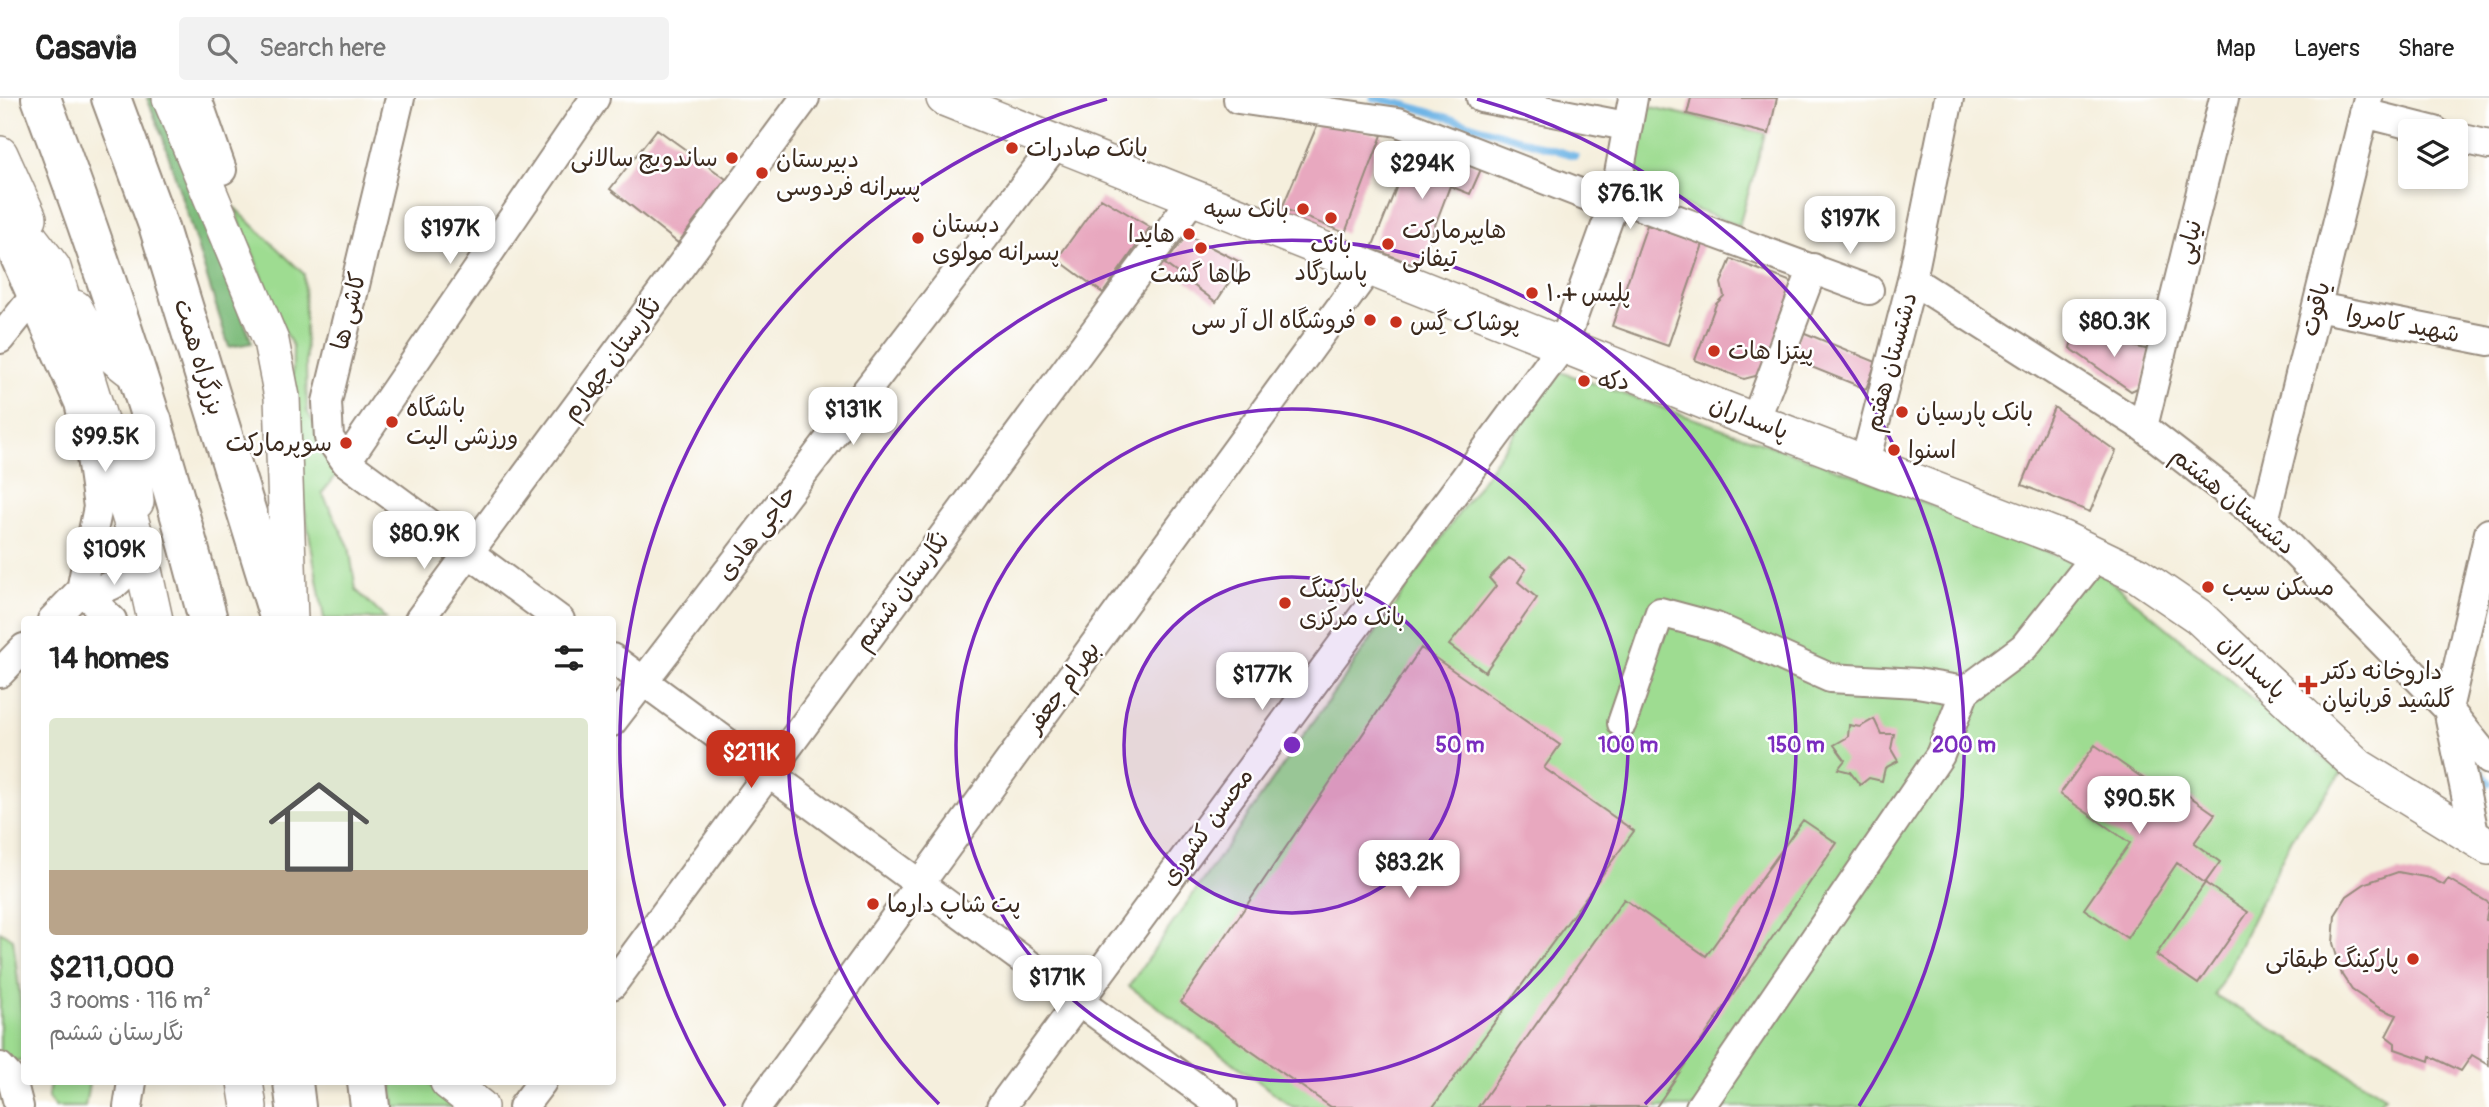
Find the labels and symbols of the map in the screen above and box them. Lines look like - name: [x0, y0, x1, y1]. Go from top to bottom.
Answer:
- place label: بانک صادرات: [1026, 134, 1148, 163]
- marker: بانک صادرات: [1004, 140, 1020, 156]
- pin: $294K: [1373, 141, 1471, 201]
- place label: ساندویچ سالانی: [570, 144, 718, 174]
- place label: دبیرستان پسرانه فردوسی: [776, 145, 921, 202]
- marker: ساندویچ سالانی: [724, 150, 740, 166]
- marker: دبیرستان پسرانه فردوسی: [754, 165, 770, 181]
- pin: $76.1K: [1573, 172, 1687, 231]
- place label: بانک سپه: [1204, 195, 1289, 224]
- pin: $197K: [1801, 197, 1899, 256]
- marker: بانک سپه: [1295, 201, 1311, 217]
- pin: $197K: [401, 206, 499, 266]
- place label: دبستان پسرانه مولوی: [932, 210, 1060, 267]
- marker: بانک پاسارگاد: [1323, 210, 1339, 226]
- place label: هایپرمارکت تیفانی: [1402, 216, 1506, 273]
- street label: نیایی: [2170, 217, 2208, 267]
- place label: هایدا: [1128, 220, 1175, 249]
- marker: هایدا: [1181, 226, 1197, 242]
- marker: دبستان پسرانه مولوی: [910, 230, 926, 246]
- place label: بانک پاسارگاد: [1294, 230, 1368, 287]
- marker: هایپرمارکت تیفانی: [1380, 236, 1396, 252]
- marker: طاها گشت: [1193, 240, 1209, 256]
- place label: طاها گشت: [1150, 260, 1252, 289]
- street label: کاشی ها: [325, 269, 373, 353]
- place label: پلیس +۱۰: [1546, 279, 1631, 308]
- street label: یاقوت: [2295, 279, 2337, 339]
- marker: پلیس +۱۰: [1524, 285, 1540, 301]
- street label: دشتستان هفتم: [1858, 289, 1926, 436]
- street label: نگارستان چهارم: [556, 291, 670, 428]
- street label: بزرگراه همت: [168, 295, 230, 419]
- street label: شهید کامروا: [2344, 299, 2462, 349]
- pin: $80.3K: [2057, 300, 2171, 359]
- place label: فروشگاه ال آر سی: [1191, 306, 1356, 335]
- place label: پوشاک گِس: [1410, 308, 1520, 337]
- marker: فروشگاه ال آر سی: [1362, 312, 1378, 328]
- marker: پوشاک گِس: [1388, 314, 1404, 330]
- place label: پیتزا هات: [1728, 337, 1814, 366]
- marker: پیتزا هات: [1706, 343, 1722, 359]
- place label: دکه: [1598, 367, 1629, 396]
- marker: دکه: [1576, 373, 1592, 389]
- pin: $131K: [804, 388, 902, 447]
- street label: پاسداران: [1706, 390, 1792, 446]
- place label: باشگاه ورزشی الیت: [406, 394, 518, 451]
- place label: بانک پارسیان: [1916, 398, 2033, 427]
- marker: بانک پارسیان: [1894, 404, 1910, 420]
- pin: $99.5K: [48, 414, 162, 474]
- marker: باشگاه ورزشی الیت: [384, 414, 400, 430]
- place label: سوپرمارکت: [226, 429, 332, 458]
- marker: سوپرمارکت: [338, 435, 354, 451]
- place label: اسنوا: [1908, 436, 1956, 466]
- street label: دشتستان هشتم: [2163, 441, 2301, 563]
- marker: اسنوا: [1886, 442, 1902, 458]
- street label: حاجی هادی: [711, 480, 803, 586]
- pin: $80.9K: [367, 512, 481, 571]
- street label: نگارستان ششم: [848, 526, 958, 658]
- pin: $109K: [65, 528, 163, 587]
- place label: مسکن سیب: [2222, 573, 2334, 602]
- place label: پارکینگ بانک مرکزی: [1299, 575, 1405, 632]
- marker: مسکن سیب: [2200, 579, 2216, 595]
- marker: پارکینگ بانک مرکزی: [1277, 595, 1293, 611]
- street label: پاسداران: [2212, 628, 2292, 706]
- street label: بهرام جعفر: [1019, 635, 1109, 743]
- pin: $177K: [1213, 652, 1311, 712]
- place label: داروخانه دکتر گلشید قربانیان: [2320, 657, 2455, 714]
- marker: داروخانه دکتر گلشید قربانیان: [2300, 677, 2316, 693]
- pin: $211K: [702, 730, 800, 790]
- text: 50 m: [1436, 732, 1485, 759]
- text: 100 m: [1598, 732, 1658, 759]
- text: 150 m: [1767, 732, 1825, 759]
- text: 200 m: [1932, 732, 1996, 759]
- centre of rings: [1280, 733, 1304, 757]
- street label: محسن کشوری: [1154, 762, 1260, 892]
- pin: $90.5K: [2082, 776, 2196, 836]
- pin: $83.2K: [1352, 840, 1466, 900]
- place label: پت شاپ دارما: [887, 890, 1021, 919]
- marker: پت شاپ دارما: [865, 896, 881, 912]
- place label: پارکینگ طبقاتی: [2265, 945, 2399, 974]
- marker: پارکینگ طبقاتی: [2405, 951, 2421, 967]
- pin: $171K: [1008, 956, 1106, 1015]

